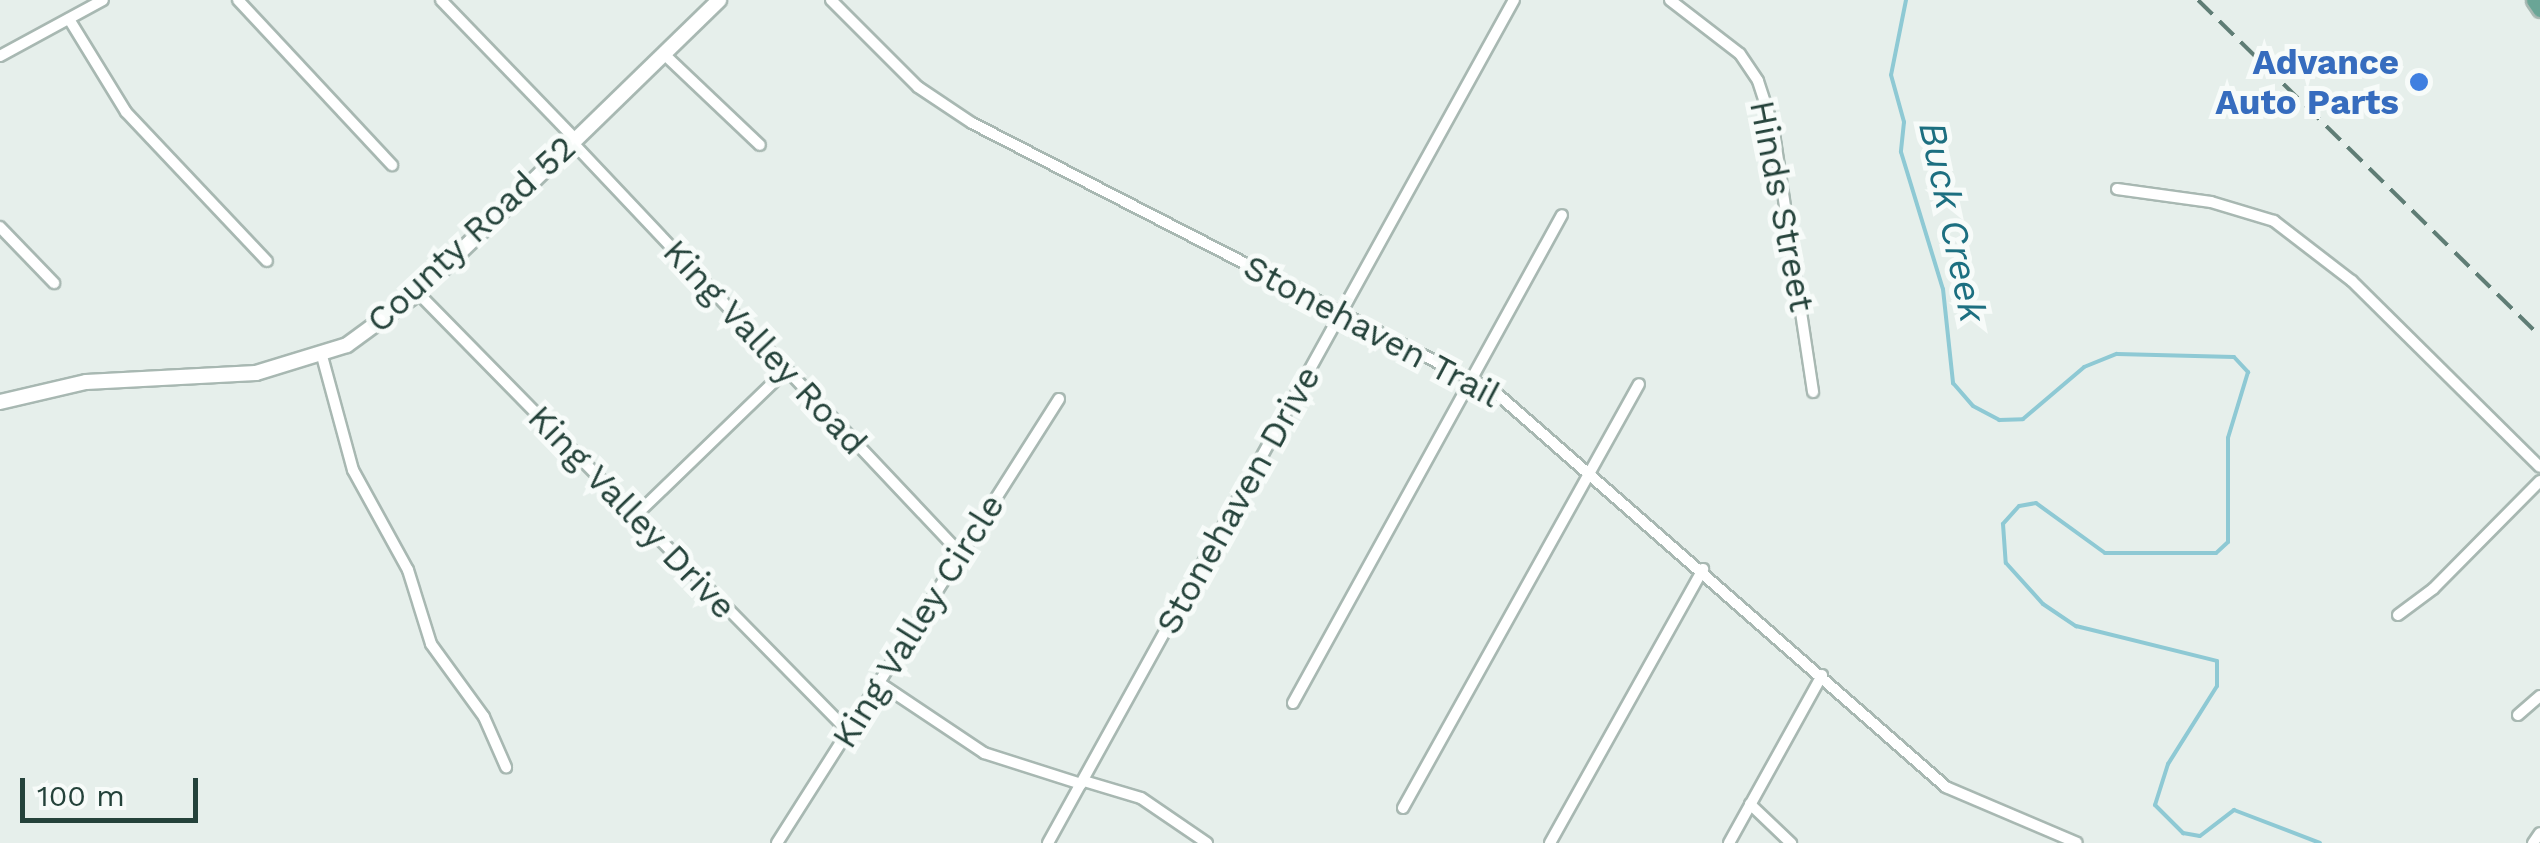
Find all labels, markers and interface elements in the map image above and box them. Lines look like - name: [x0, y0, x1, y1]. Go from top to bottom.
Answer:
- place label: Advance Auto Parts: [2215, 41, 2399, 123]
- marker: Advance Auto Parts: [2408, 71, 2430, 93]
- street label: Hinds Street: [1741, 97, 1823, 315]
- water label: Buck Creek: [1908, 117, 1996, 327]
- street label: County Road 52: [358, 126, 584, 342]
- street label: King Valley Road: [654, 230, 876, 464]
- street label: Stonehaven Trail: [1236, 246, 1508, 416]
- street label: Stonehaven Drive: [1147, 359, 1329, 641]
- street label: King Valley Drive: [519, 396, 745, 628]
- street label: King Valley Circle: [823, 486, 1013, 756]
- scale bar: [25, 758, 202, 820]
- text: 100 m: [37, 778, 125, 813]

